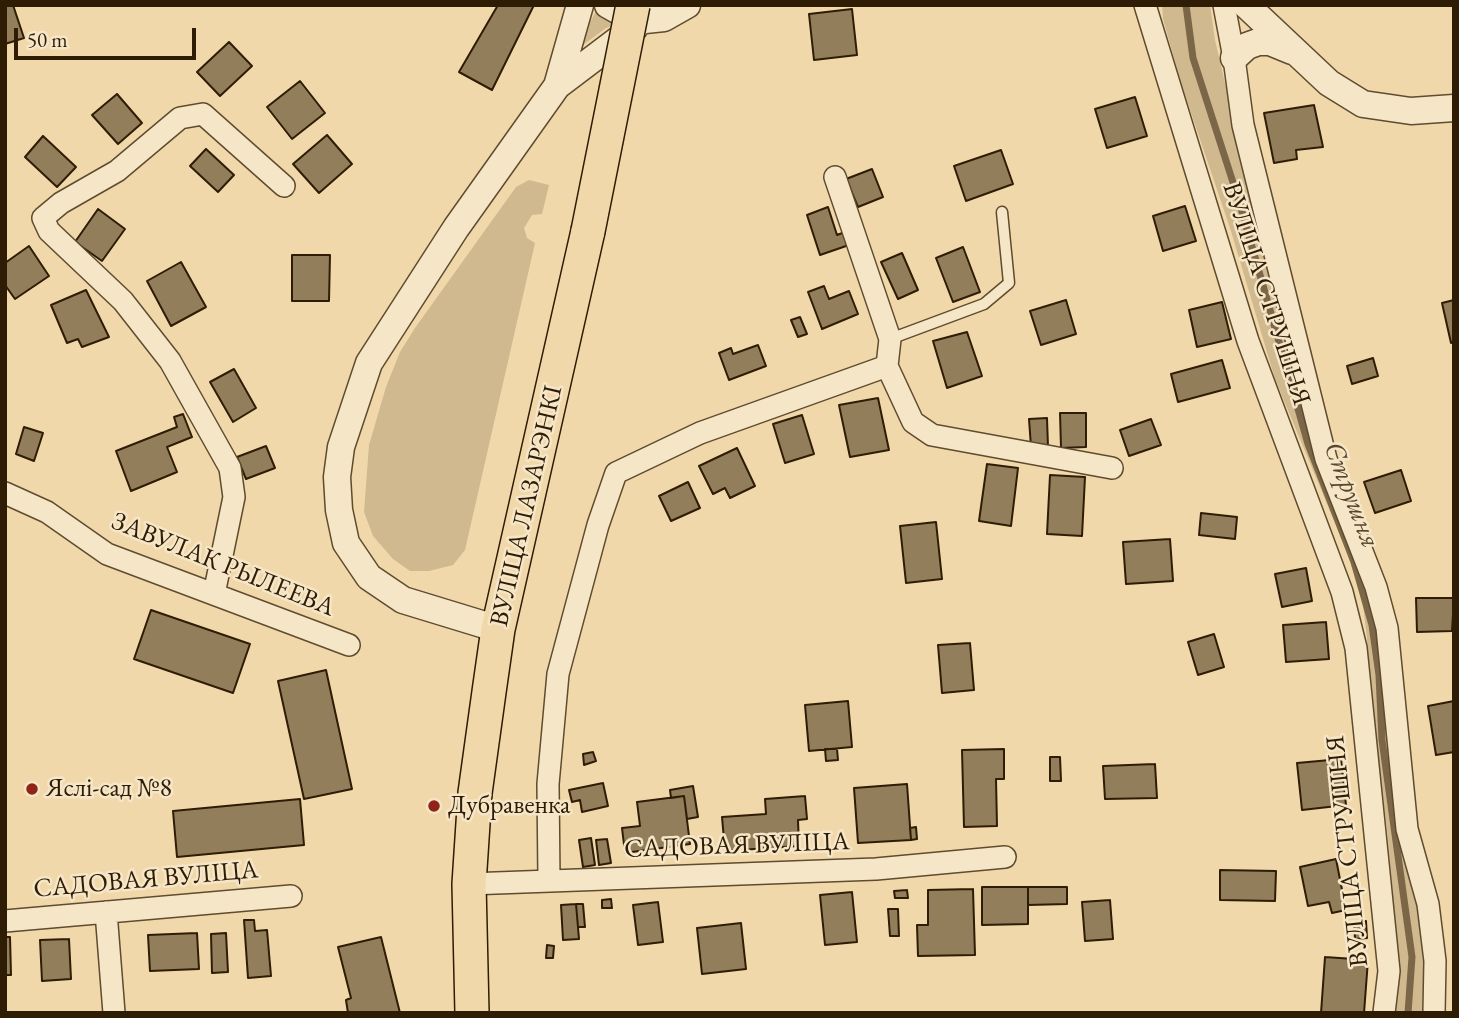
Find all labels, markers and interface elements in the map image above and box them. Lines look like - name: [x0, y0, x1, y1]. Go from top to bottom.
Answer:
- scale bar: [18, 14, 200, 58]
- text: 50 m: [27, 26, 68, 53]
- street label: ВУЛІЦА СТРУШНЯ: [1215, 179, 1317, 409]
- street label: ВУЛІЦА ЛАЗАРЭНКІ: [484, 382, 570, 630]
- water label: Струшня: [1315, 437, 1387, 553]
- street label: ЗАВУЛАК РЫЛЕЕВА: [107, 506, 339, 624]
- street label: ВУЛІЦА СТРУШНЯ: [1320, 734, 1376, 968]
- place label: Яслі-сад №8: [46, 773, 172, 805]
- marker: Яслі-сад №8: [24, 781, 40, 797]
- place label: Дубравенка: [448, 790, 570, 822]
- marker: Дубравенка: [426, 798, 442, 814]
- street label: САДОВАЯ ВУЛІЦА: [624, 826, 850, 866]
- street label: САДОВАЯ ВУЛІЦА: [32, 855, 260, 905]

